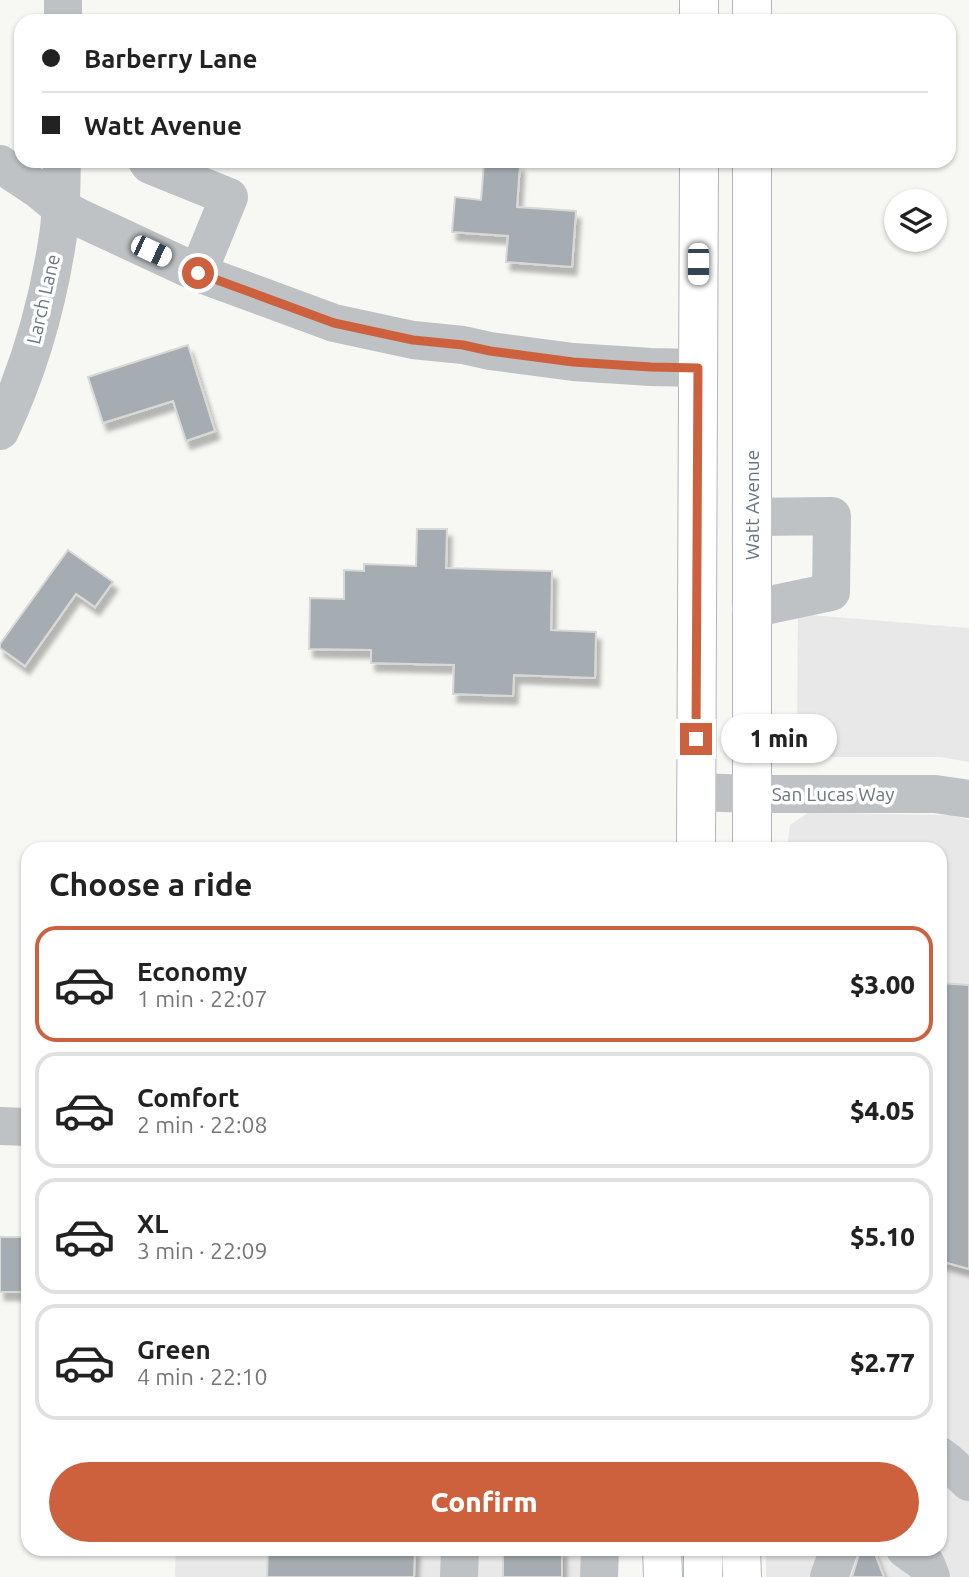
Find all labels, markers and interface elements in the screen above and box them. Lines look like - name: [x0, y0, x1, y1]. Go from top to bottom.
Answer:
- text: Barberry Lane: [84, 44, 258, 73]
- text: Watt Avenue: [84, 111, 242, 140]
- map controls: [884, 189, 947, 252]
- button: layers: [884, 189, 947, 252]
- car: [128, 233, 175, 269]
- car: [688, 243, 709, 285]
- street label: Larch Lane: [22, 252, 64, 346]
- route start: [182, 257, 214, 289]
- street label: Watt Avenue: [741, 450, 763, 560]
- callout: 1 min: [720, 714, 836, 764]
- route end: [680, 723, 712, 755]
- text: 1 min: [750, 726, 808, 751]
- street label: San Lucas Way: [772, 783, 894, 805]
- text: Choose a ride: [49, 866, 252, 902]
- icon: car: [53, 953, 116, 1016]
- text: Economy: [137, 957, 247, 986]
- text: $3.00: [850, 970, 915, 999]
- text: 1 min · 22:07: [137, 986, 268, 1011]
- icon: car: [53, 1079, 116, 1142]
- text: Comfort: [137, 1083, 240, 1112]
- text: $4.05: [850, 1096, 915, 1125]
- text: 2 min · 22:08: [137, 1112, 268, 1137]
- icon: car: [53, 1205, 116, 1268]
- text: XL: [137, 1209, 168, 1238]
- text: $5.10: [850, 1222, 915, 1251]
- text: 3 min · 22:09: [137, 1238, 268, 1263]
- icon: car: [53, 1331, 116, 1394]
- text: Green: [137, 1335, 211, 1364]
- text: $2.77: [850, 1348, 915, 1377]
- text: 4 min · 22:10: [137, 1364, 268, 1389]
- button: Confirm: [49, 1462, 919, 1542]

